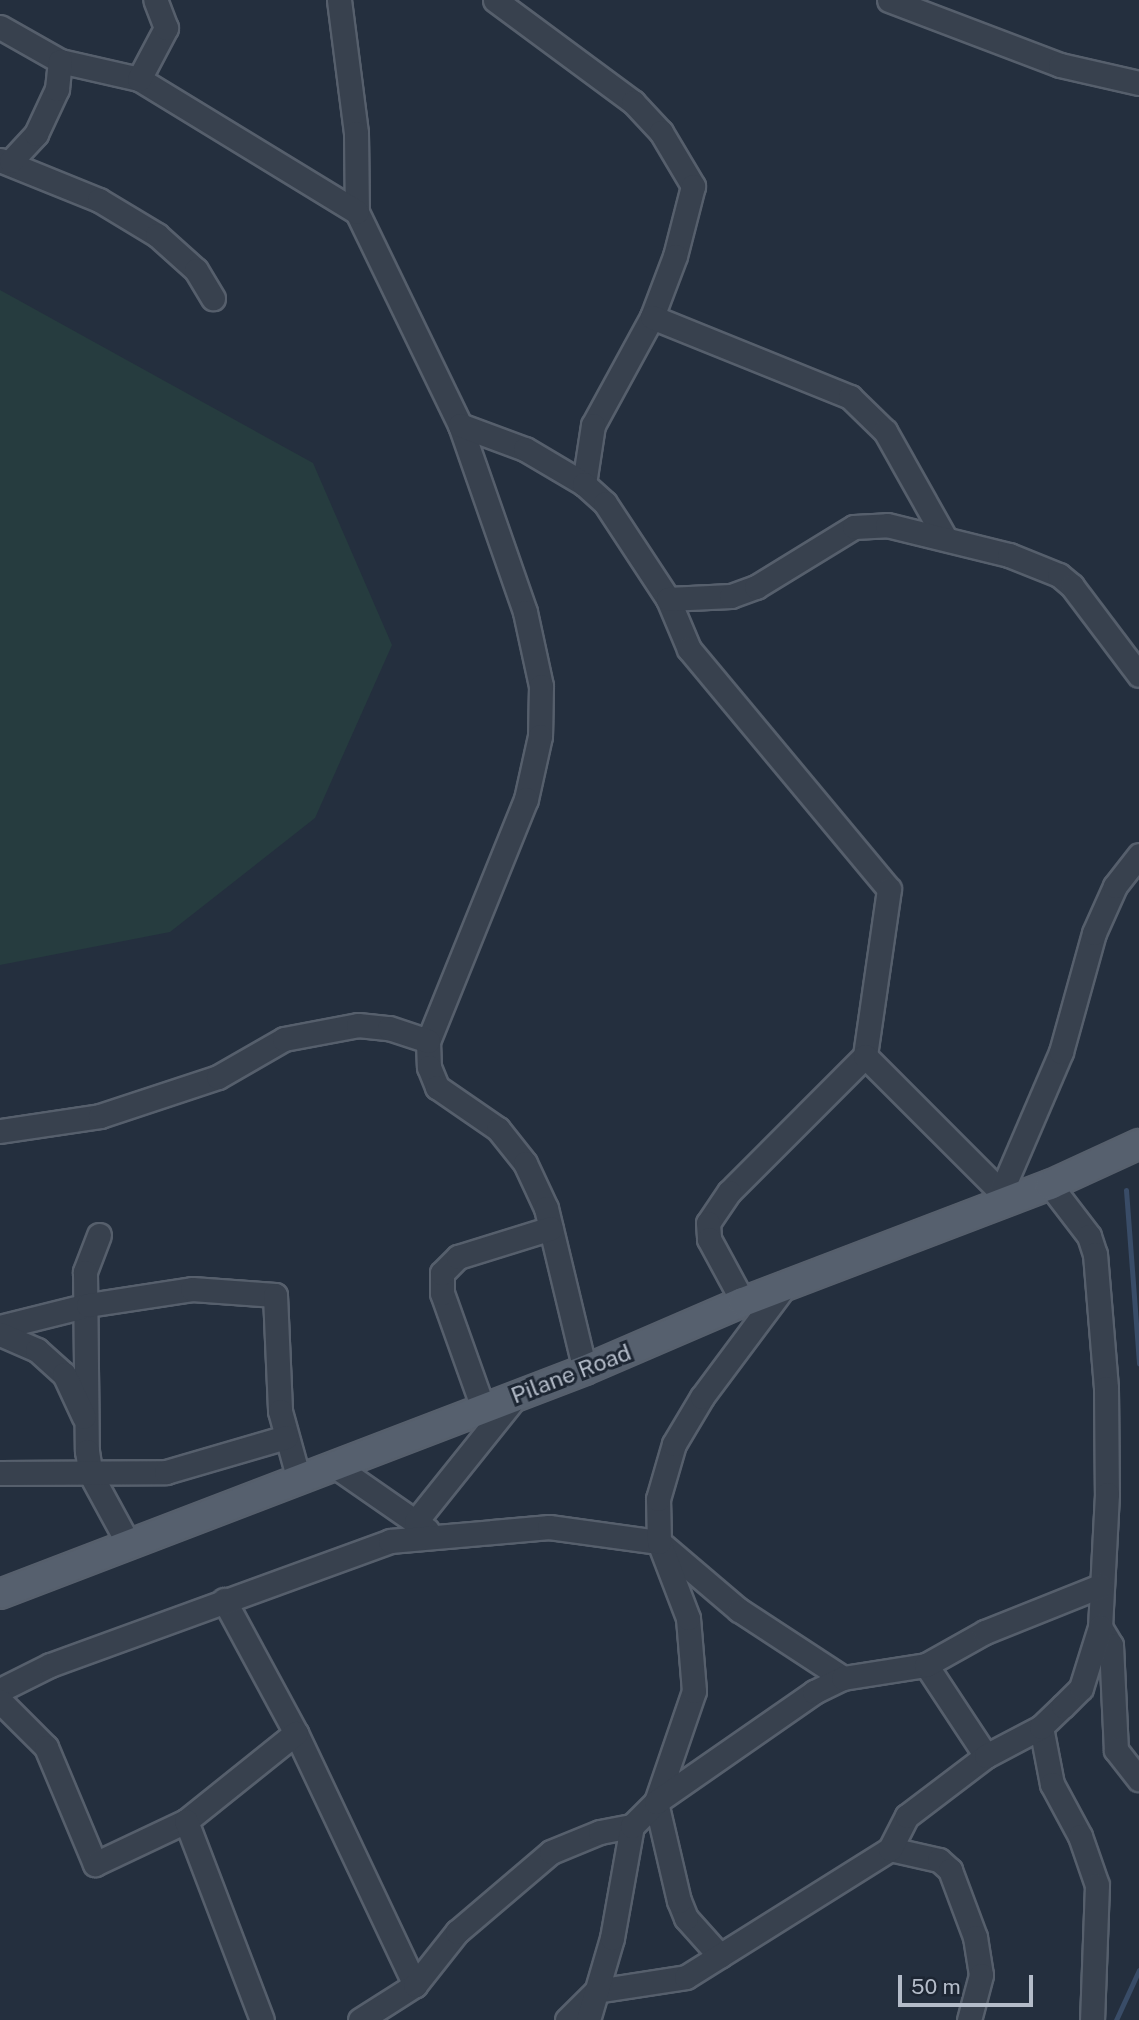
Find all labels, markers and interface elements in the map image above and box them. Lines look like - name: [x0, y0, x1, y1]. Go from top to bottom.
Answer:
- street label: Pilane Road: [507, 1338, 635, 1410]
- scale bar: [901, 1960, 1036, 2004]
- text: 50 m: [911, 1974, 961, 1999]

